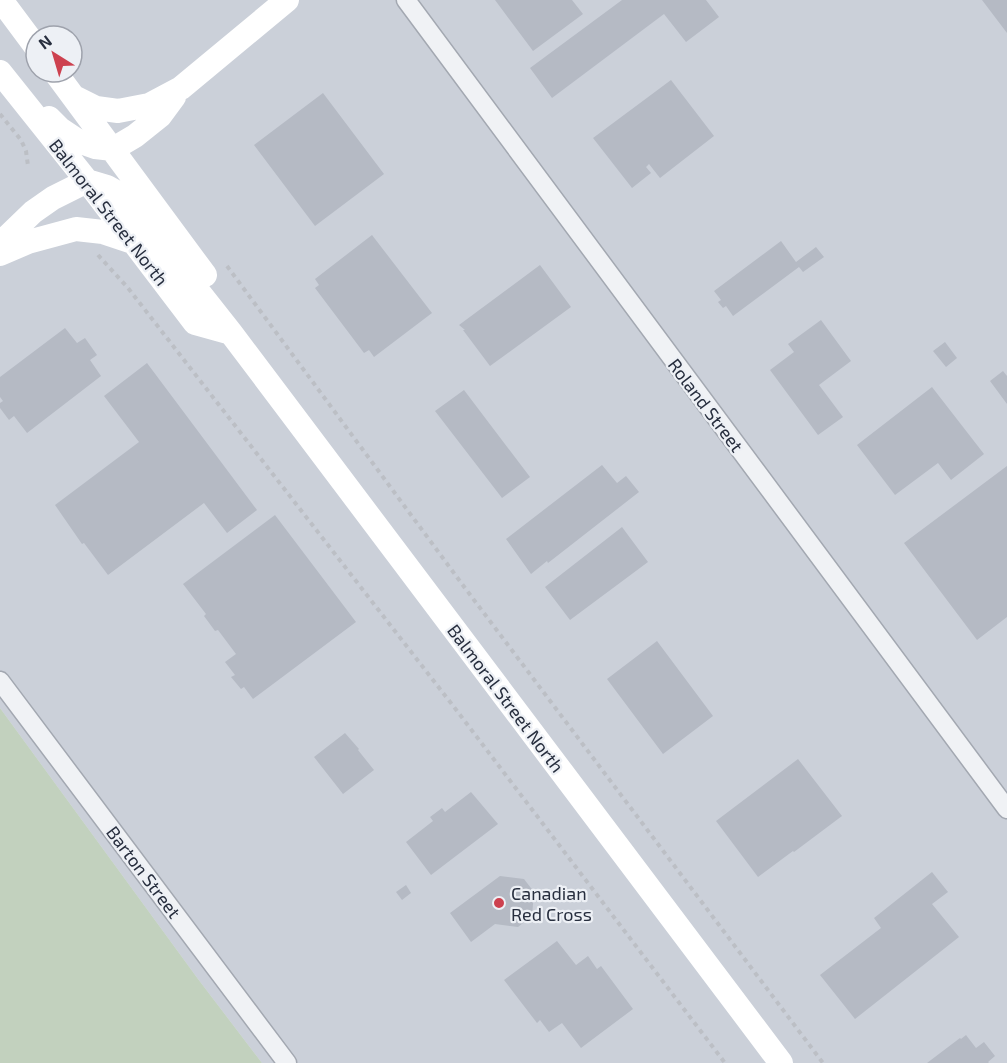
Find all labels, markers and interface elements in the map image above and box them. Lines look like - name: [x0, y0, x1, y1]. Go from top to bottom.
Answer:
- north arrow: [24, 24, 84, 84]
- text: N: [34, 31, 55, 53]
- street label: Balmoral Street North: [45, 134, 173, 290]
- street label: Roland Street: [664, 354, 748, 456]
- street label: Balmoral Street North: [443, 620, 569, 776]
- street label: Barton Street: [102, 822, 186, 923]
- place label: Canadian Red Cross: [511, 882, 592, 925]
- marker: Canadian Red Cross: [492, 896, 506, 910]

